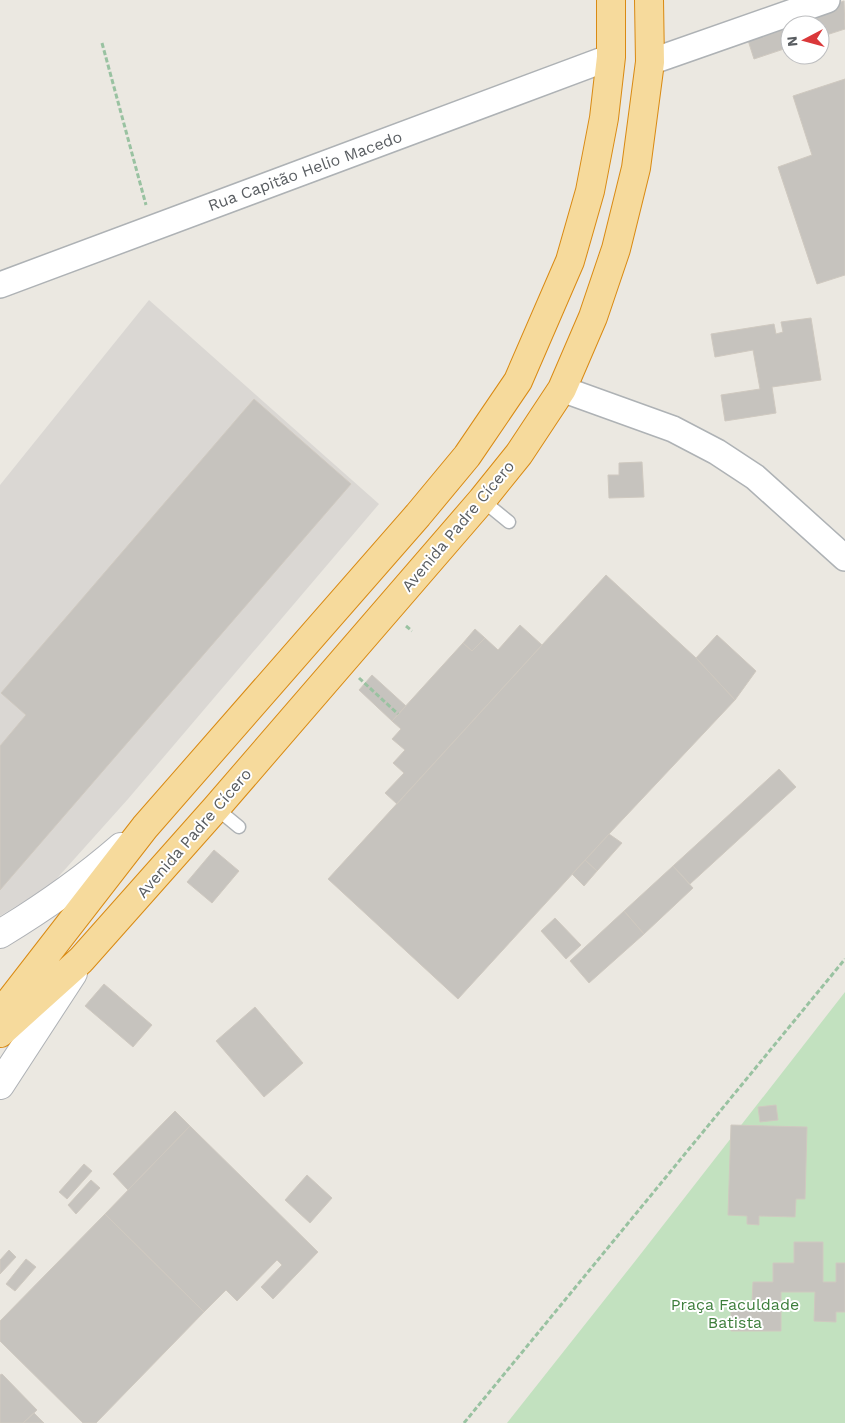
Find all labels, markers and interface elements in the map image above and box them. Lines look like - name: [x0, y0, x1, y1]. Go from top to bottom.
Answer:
- north arrow: [780, 15, 830, 65]
- text: N: [784, 35, 801, 47]
- street label: Rua Capitão Helio Macedo: [205, 127, 405, 215]
- street label: Avenida Padre Cícero: [398, 457, 518, 595]
- street label: Avenida Padre Cícero: [133, 764, 255, 902]
- park label: Praça Faculdade Batista: [671, 1295, 799, 1332]

